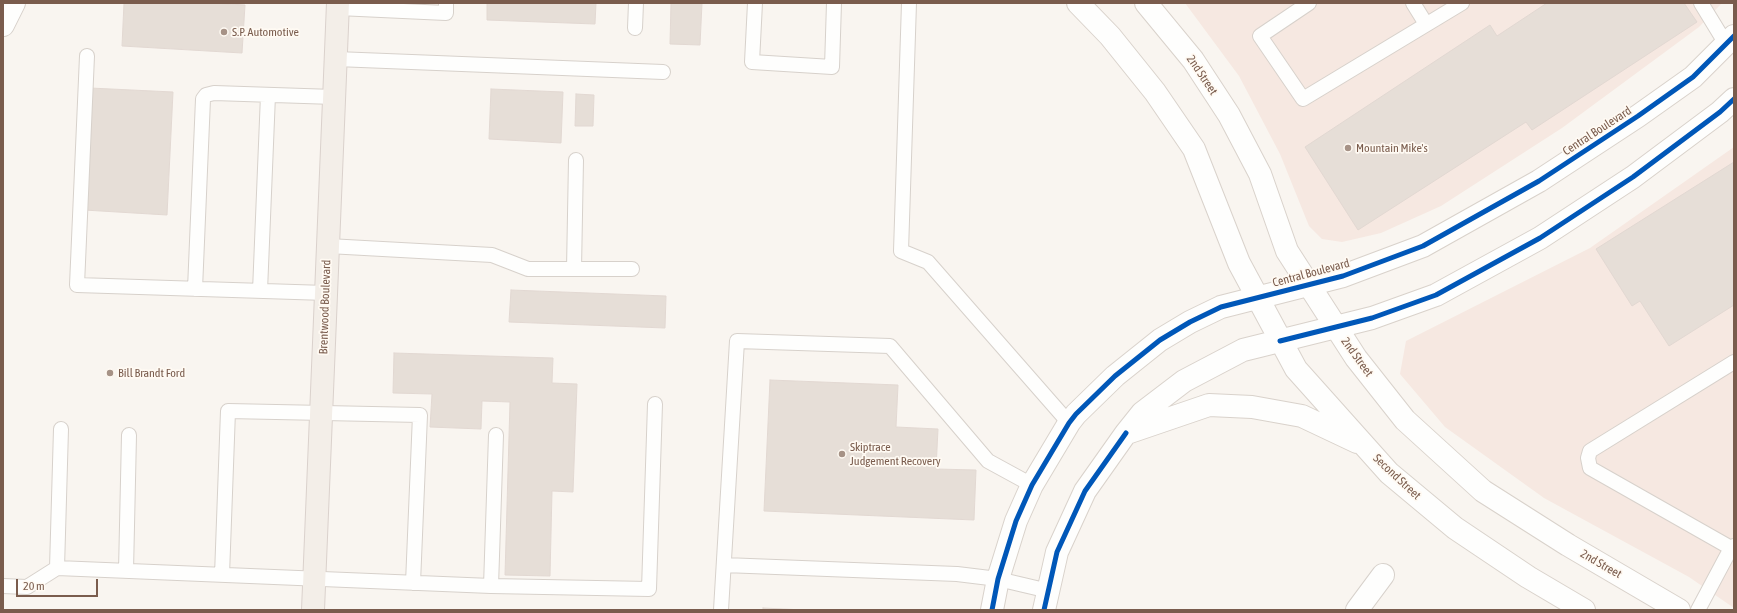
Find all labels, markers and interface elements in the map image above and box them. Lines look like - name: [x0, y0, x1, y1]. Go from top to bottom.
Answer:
- place label: S.P. Automotive: [232, 25, 299, 39]
- marker: S.P. Automotive: [219, 27, 229, 37]
- street label: 2nd Street: [1183, 52, 1221, 98]
- street label: Central Boulevard: [1560, 103, 1634, 159]
- place label: Mountain Mike's: [1356, 141, 1428, 155]
- marker: Mountain Mike's: [1343, 143, 1353, 153]
- street label: Central Boulevard: [1271, 256, 1351, 290]
- street label: Brentwood Boulevard: [316, 259, 334, 355]
- street label: 2nd Street: [1338, 335, 1376, 379]
- place label: Bill Brandt Ford: [118, 366, 185, 380]
- marker: Bill Brandt Ford: [105, 368, 115, 378]
- place label: Skiptrace Judgement Recovery: [850, 440, 941, 468]
- marker: Skiptrace Judgement Recovery: [837, 449, 847, 459]
- street label: Second Street: [1370, 451, 1424, 503]
- street label: 2nd Street: [1578, 546, 1624, 582]
- scale bar: [18, 571, 100, 597]
- text: 20 m: [23, 579, 45, 593]

